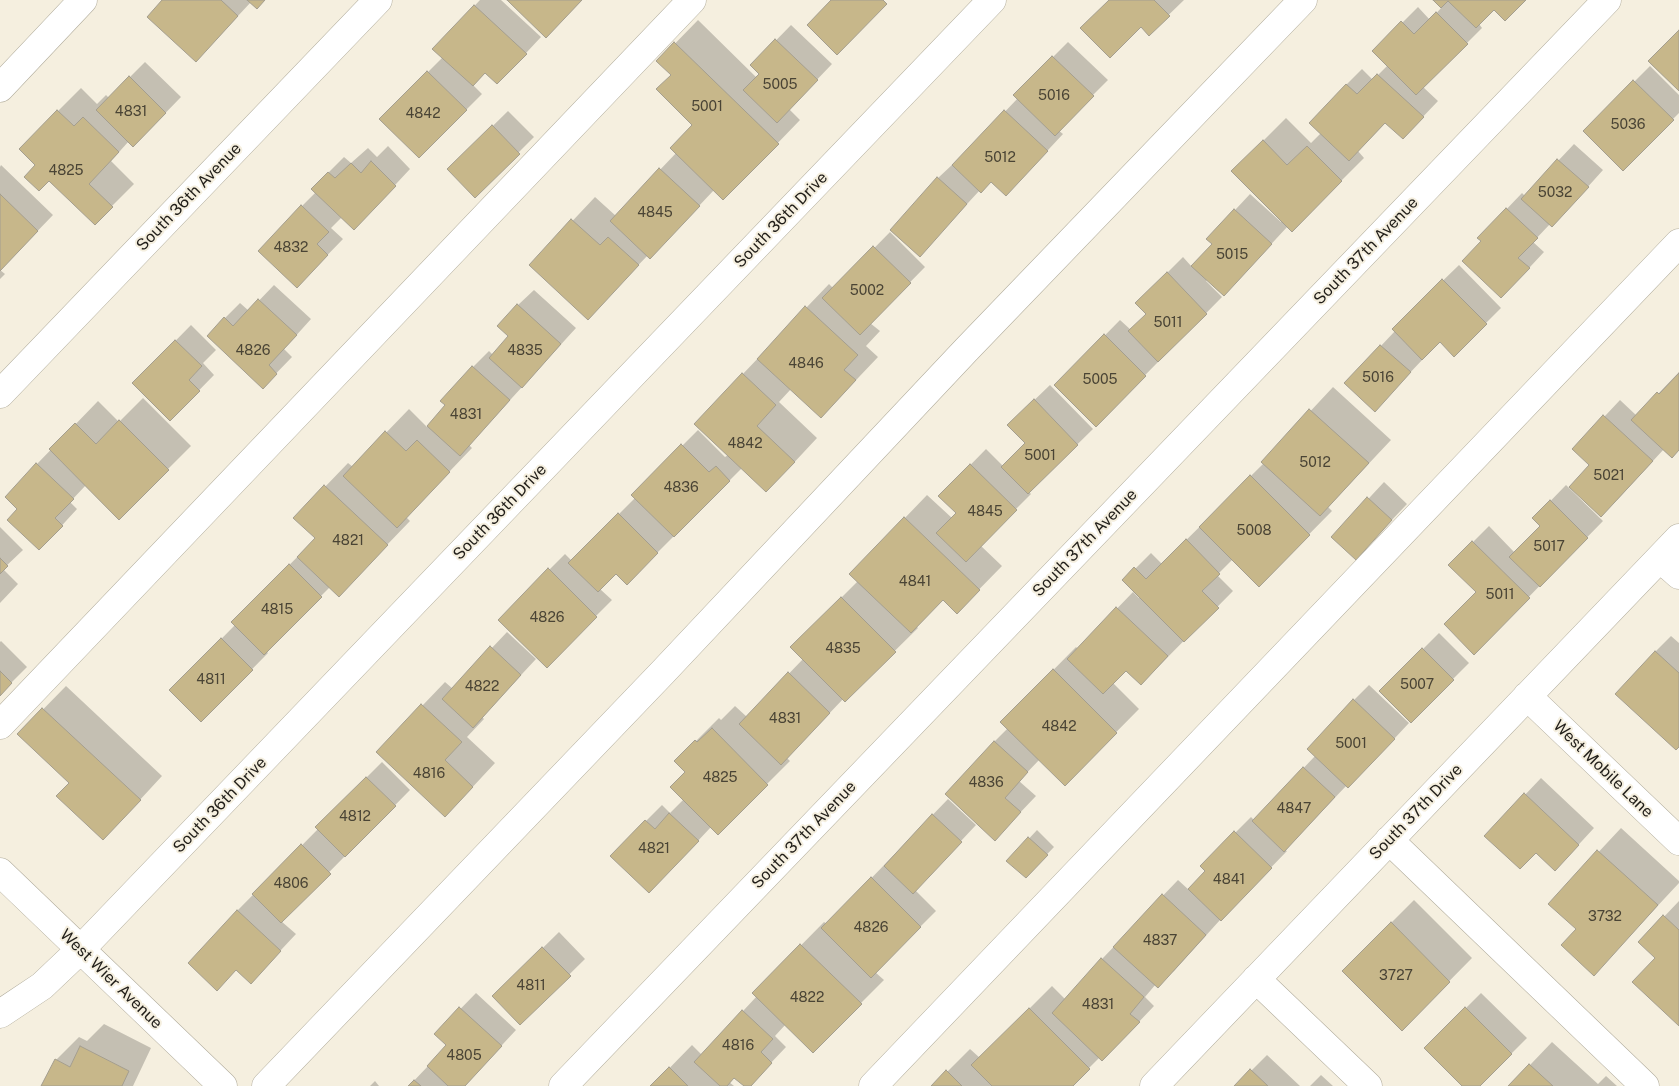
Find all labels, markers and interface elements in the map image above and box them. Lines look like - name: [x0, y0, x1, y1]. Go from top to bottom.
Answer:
- house number: 5005: [763, 77, 797, 93]
- house number: 5016: [1038, 88, 1070, 104]
- house number: 5001: [691, 99, 723, 115]
- house number: 4831: [115, 104, 147, 120]
- house number: 4842: [406, 106, 440, 122]
- house number: 5036: [1611, 117, 1645, 133]
- street label: South 36th Avenue: [133, 139, 245, 255]
- house number: 5012: [984, 150, 1016, 166]
- house number: 4825: [48, 163, 84, 179]
- street label: South 36th Drive: [730, 168, 832, 272]
- house number: 5032: [1538, 185, 1572, 201]
- street label: South 37th Avenue: [1310, 193, 1422, 309]
- house number: 4845: [637, 205, 673, 221]
- house number: 4832: [274, 240, 308, 256]
- house number: 5015: [1216, 247, 1248, 263]
- house number: 5002: [850, 283, 884, 299]
- house number: 5011: [1154, 315, 1182, 331]
- house number: 4826: [236, 343, 270, 359]
- house number: 4835: [507, 343, 543, 359]
- house number: 4846: [788, 356, 824, 372]
- house number: 5016: [1362, 370, 1394, 386]
- house number: 5005: [1083, 372, 1117, 388]
- house number: 4831: [450, 407, 482, 423]
- house number: 4842: [728, 436, 762, 452]
- house number: 5001: [1024, 448, 1056, 464]
- house number: 5012: [1299, 455, 1331, 471]
- street label: South 36th Drive: [449, 460, 551, 564]
- house number: 5021: [1593, 468, 1625, 484]
- house number: 4836: [663, 480, 699, 496]
- street label: South 37th Avenue: [1029, 485, 1141, 601]
- house number: 4845: [967, 504, 1003, 520]
- house number: 5008: [1237, 523, 1271, 539]
- house number: 4821: [332, 533, 364, 549]
- house number: 5017: [1533, 539, 1565, 555]
- house number: 4841: [899, 574, 931, 590]
- house number: 5011: [1486, 587, 1514, 603]
- house number: 4815: [261, 602, 293, 618]
- house number: 4826: [530, 610, 564, 626]
- house number: 4835: [825, 641, 861, 657]
- house number: 4811: [196, 672, 226, 688]
- house number: 5007: [1400, 677, 1434, 693]
- house number: 4822: [465, 679, 499, 695]
- house number: 4831: [769, 711, 801, 727]
- street label: West Mobile Lane: [1549, 716, 1657, 822]
- house number: 4842: [1042, 719, 1076, 735]
- house number: 5001: [1335, 736, 1367, 752]
- street label: South 36th Drive: [169, 753, 271, 857]
- street label: South 37th Drive: [1366, 760, 1466, 864]
- house number: 4816: [413, 766, 445, 782]
- house number: 4825: [702, 770, 738, 786]
- house number: 4836: [968, 775, 1004, 791]
- street label: South 37th Avenue: [748, 777, 860, 893]
- house number: 4847: [1276, 801, 1312, 817]
- house number: 4812: [339, 809, 371, 825]
- house number: 4821: [638, 841, 670, 857]
- house number: 4841: [1213, 872, 1245, 888]
- house number: 4806: [274, 876, 308, 892]
- house number: 3732: [1588, 909, 1622, 925]
- house number: 4826: [854, 920, 888, 936]
- street label: West Wier Avenue: [56, 925, 166, 1033]
- house number: 4837: [1143, 933, 1177, 949]
- house number: 3727: [1379, 968, 1413, 984]
- house number: 4811: [516, 978, 546, 994]
- house number: 4822: [790, 990, 824, 1006]
- house number: 4831: [1082, 997, 1114, 1013]
- house number: 4816: [722, 1038, 754, 1054]
- house number: 4805: [446, 1048, 482, 1064]

